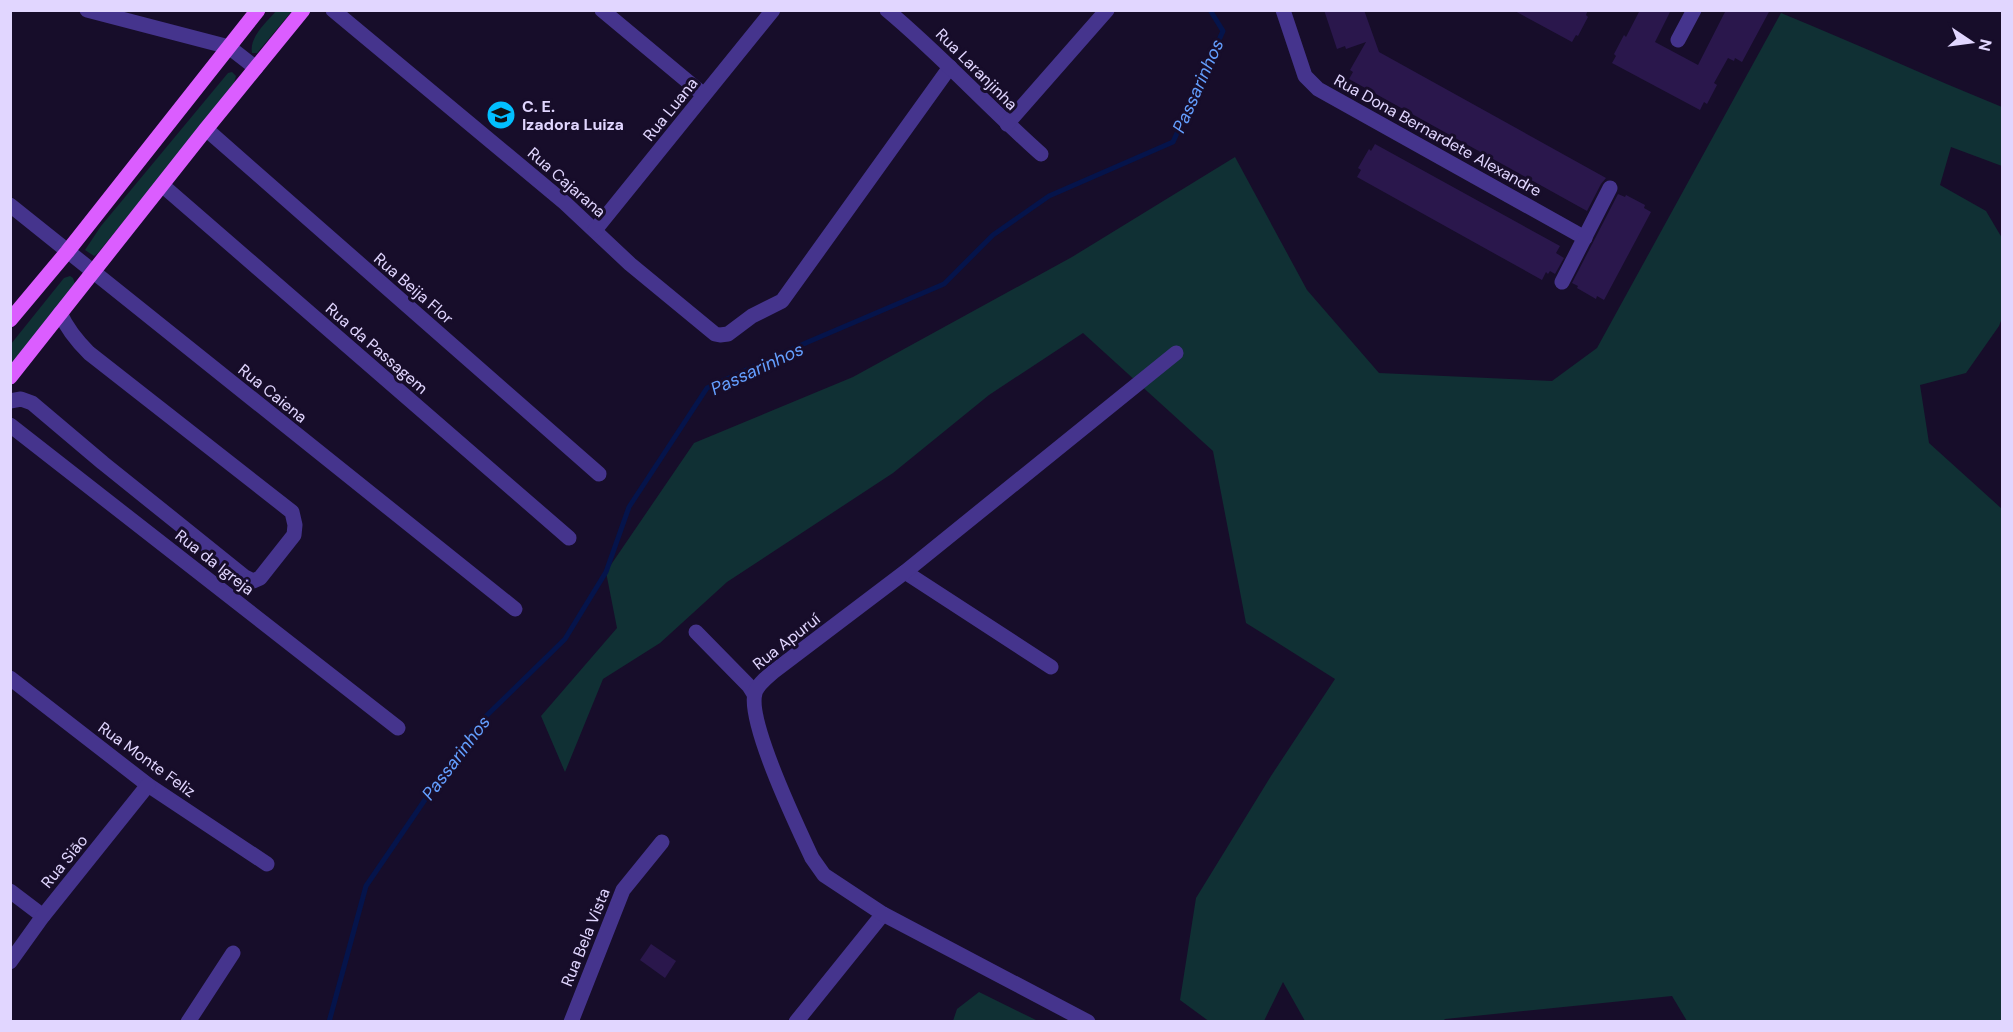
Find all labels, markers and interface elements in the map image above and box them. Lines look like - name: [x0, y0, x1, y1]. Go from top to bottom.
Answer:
- north arrow: [1941, 12, 2001, 72]
- street label: Rua Laranjinha: [931, 24, 1022, 115]
- water label: Passarinhos: [1167, 35, 1229, 137]
- text: N: [1974, 37, 1997, 53]
- street label: Rua Dona Bernardete Alexandre: [1330, 70, 1545, 201]
- street label: Rua Luana: [638, 73, 702, 145]
- place label: C. E. Izadora Luiza: [522, 96, 624, 135]
- school or university icon: C. E. Izadora Luiza: [485, 99, 517, 131]
- street label: Rua Cajarana: [523, 143, 610, 222]
- street label: Rua Beija Flor: [370, 248, 458, 329]
- street label: Rua da Passagem: [321, 298, 432, 399]
- water label: Passarinhos: [707, 337, 807, 401]
- street label: Rua Caiena: [234, 359, 311, 428]
- street label: Rua da Igreja: [171, 525, 258, 600]
- street label: Rua Apuruí: [748, 608, 825, 674]
- water label: Passarinhos: [416, 711, 496, 805]
- street label: Rua Monte Feliz: [94, 717, 199, 802]
- street label: Rua Sião: [36, 830, 92, 892]
- street label: Rua Bela Vista: [556, 885, 615, 989]

